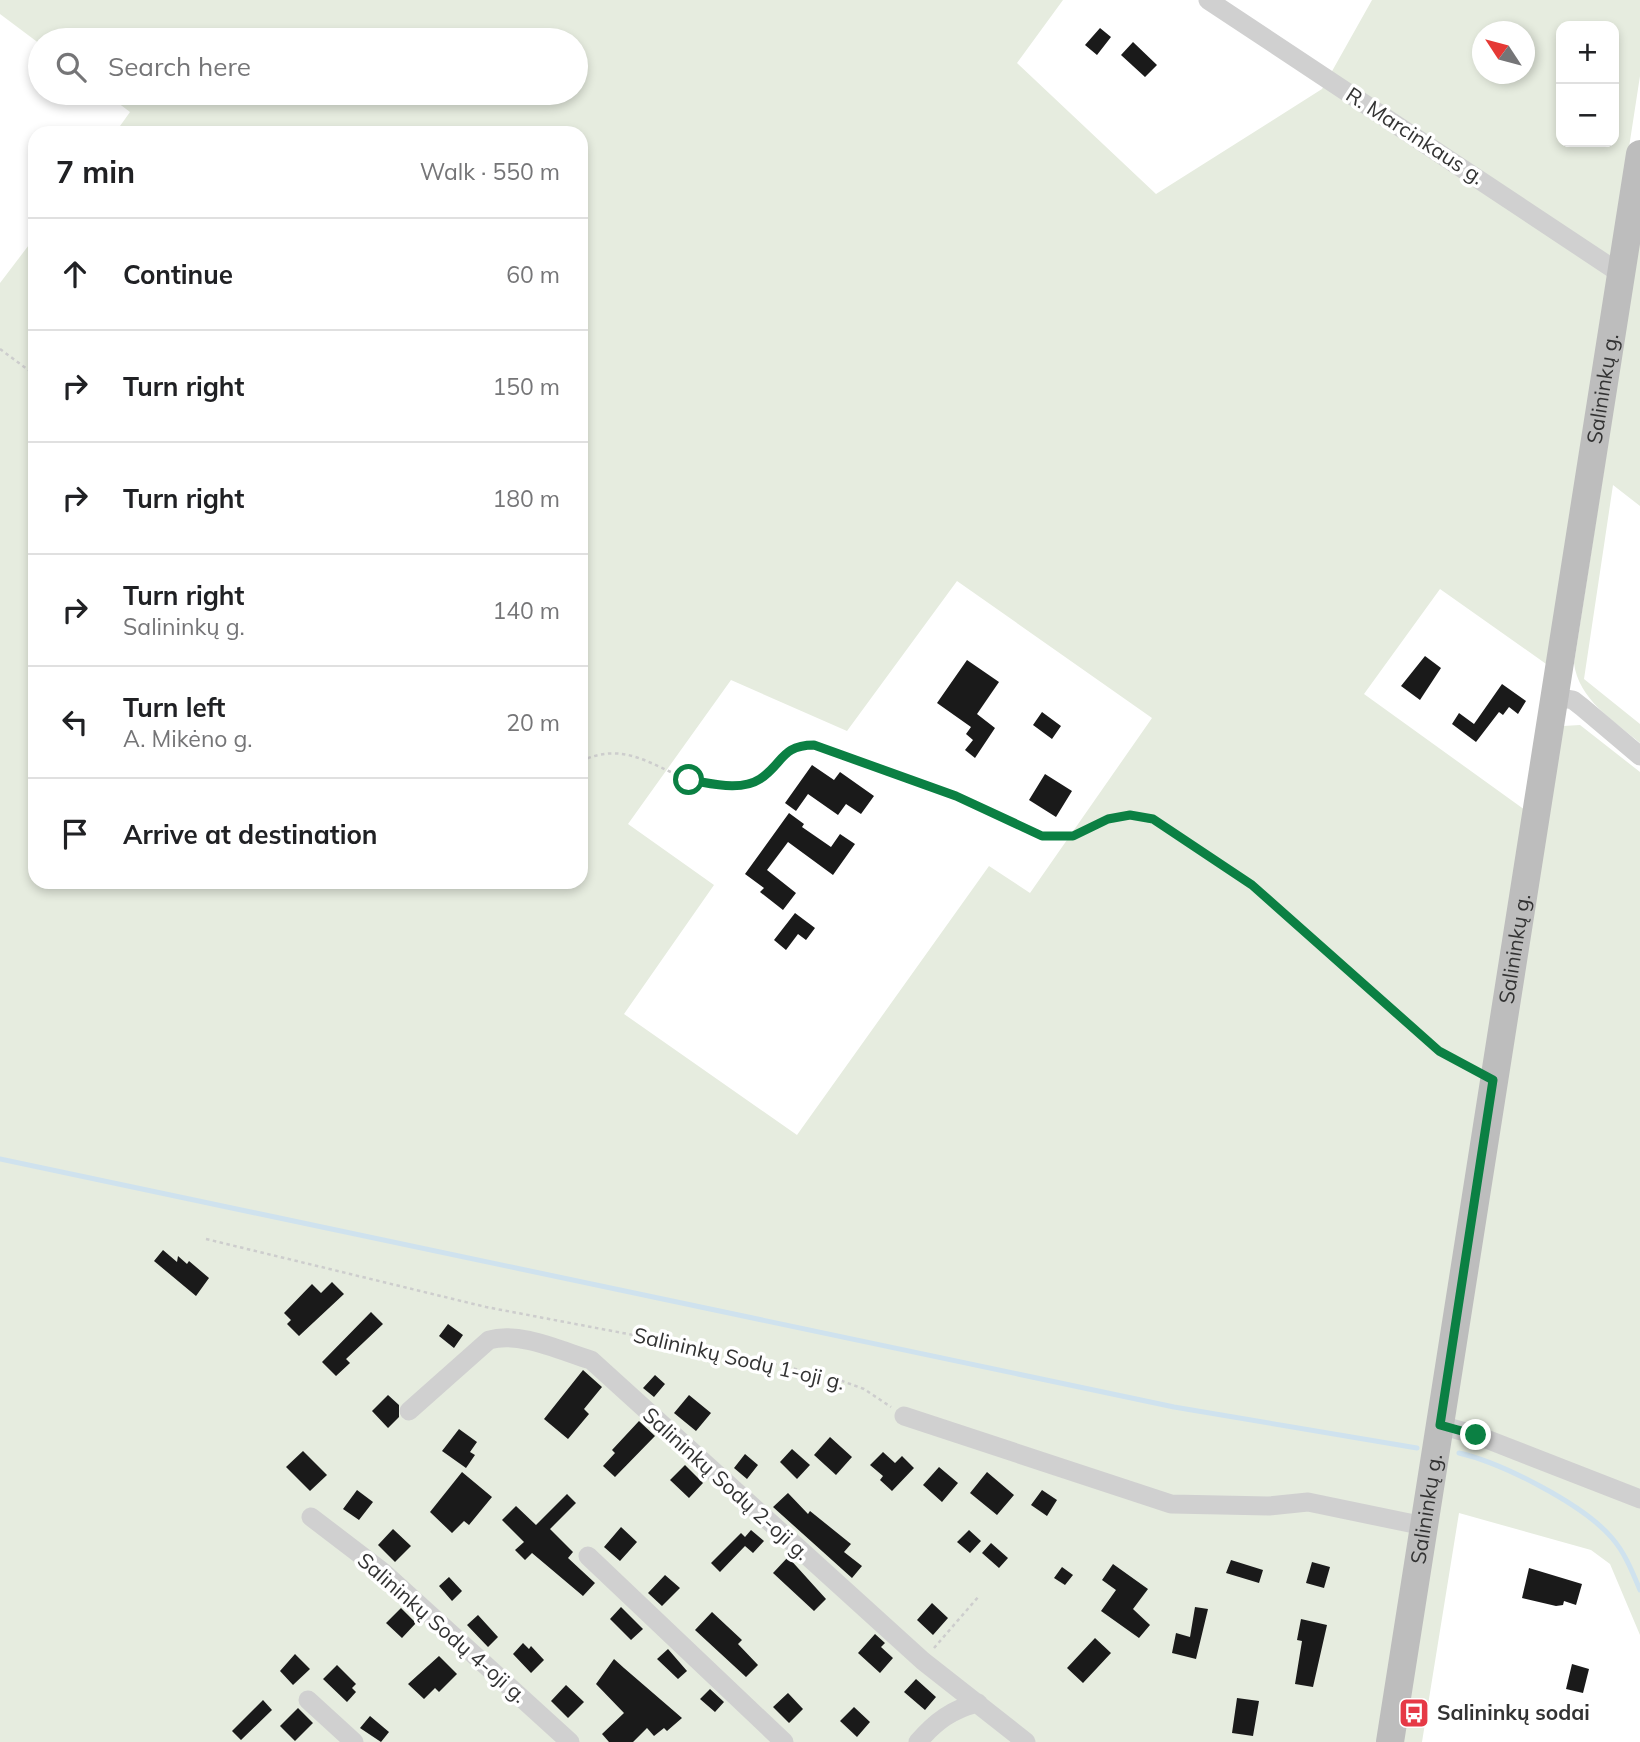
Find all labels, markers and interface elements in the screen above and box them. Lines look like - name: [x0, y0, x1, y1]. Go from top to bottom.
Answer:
- north arrow: [1472, 21, 1535, 84]
- map controls: [1556, 21, 1619, 147]
- button: +: [1556, 21, 1619, 84]
- search box: [28, 28, 588, 105]
- icon: search: [52, 48, 90, 86]
- text: Search here: [108, 50, 251, 83]
- street label: R. Marcinkaus g.: [1342, 81, 1490, 190]
- button: −: [1556, 84, 1619, 147]
- text: 7 min: [56, 153, 135, 191]
- text: Walk · 550 m: [420, 157, 560, 186]
- icon: ahead: [56, 255, 94, 293]
- text: Continue: [123, 258, 233, 291]
- text: 60 m: [506, 260, 560, 289]
- street label: Salininkų g.: [1581, 332, 1624, 445]
- icon: right: [56, 367, 94, 405]
- text: Turn right: [123, 370, 244, 403]
- text: 150 m: [492, 372, 560, 401]
- icon: right: [56, 479, 94, 517]
- text: Turn right: [123, 482, 244, 515]
- text: 180 m: [492, 484, 560, 513]
- text: Turn right: [123, 579, 244, 612]
- icon: right: [56, 591, 94, 629]
- text: 140 m: [492, 596, 560, 625]
- text: Salininkų g.: [123, 612, 245, 641]
- text: Turn left: [123, 691, 225, 724]
- icon: left: [56, 703, 94, 741]
- text: 20 m: [506, 708, 560, 737]
- text: A. Mikėno g.: [123, 724, 253, 753]
- route start: [673, 764, 704, 795]
- icon: arrive: [56, 815, 94, 853]
- text: Arrive at destination: [123, 818, 378, 851]
- street label: Salininkų g.: [1492, 892, 1535, 1006]
- street label: Salininkų Sodų 1-oji g.: [631, 1321, 847, 1395]
- street label: Salininkų Sodų 2-oji g.: [638, 1401, 816, 1565]
- route end: [1460, 1419, 1491, 1450]
- street label: Salininkų g.: [1404, 1452, 1447, 1566]
- street label: Salininkų Sodų 4-oji g.: [353, 1547, 533, 1708]
- bus stop icon: Salininkų sodai: [1397, 1696, 1431, 1730]
- place label: Salininkų sodai: [1437, 1699, 1590, 1725]

